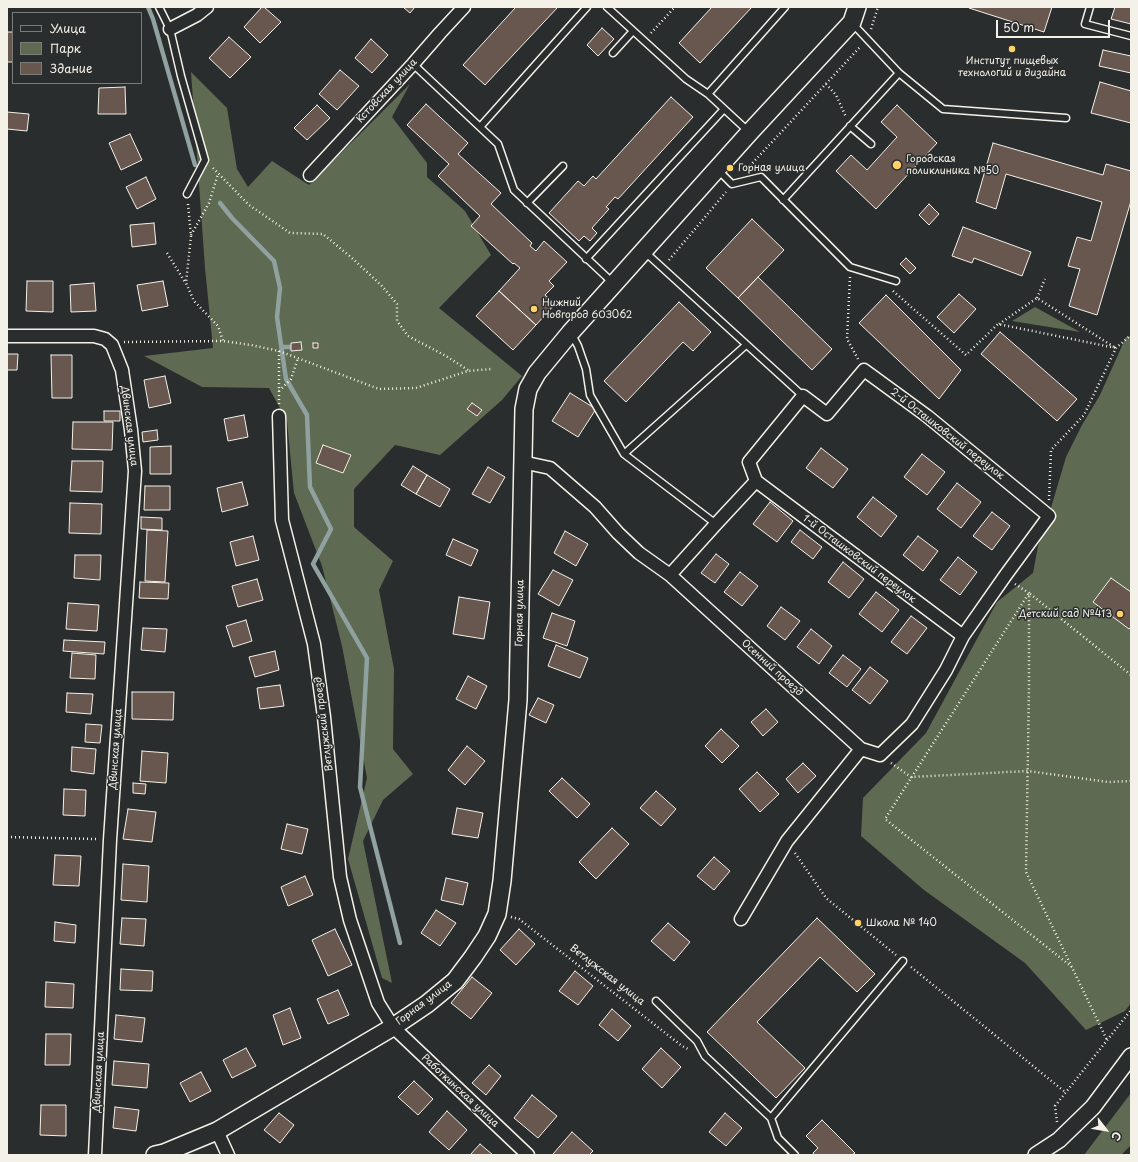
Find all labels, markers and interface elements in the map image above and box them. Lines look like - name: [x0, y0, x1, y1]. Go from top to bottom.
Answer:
- legend: [12, 12, 142, 84]
- scale bar: [998, 12, 1112, 38]
- text: 50 m: [1003, 18, 1034, 36]
- text: Улица: [50, 19, 86, 37]
- text: Парк: [50, 39, 81, 57]
- marker: Институт пищевых технологий и дизайна: [1007, 44, 1017, 54]
- place label: Институт пищевых технологий и дизайна: [958, 55, 1066, 78]
- street label: Кстовская улица: [354, 56, 420, 126]
- text: Здание: [50, 59, 92, 77]
- place label: Городская поликлиника №50: [906, 153, 999, 176]
- marker: Городская поликлиника №50: [891, 159, 903, 171]
- place label: Горная улица: [738, 162, 805, 174]
- marker: Горная улица: [725, 163, 735, 173]
- place label: Нижний Новгород 603062: [542, 297, 632, 320]
- marker: Нижний Новгород 603062: [529, 304, 539, 314]
- street label: Двинская улица: [118, 385, 140, 467]
- street label: 2-й Осташковский переулок: [888, 386, 1006, 482]
- street label: 1-й Осташковский переулок: [800, 512, 918, 606]
- street label: Горная улица: [513, 580, 527, 646]
- place label: Детский сад №413: [1019, 608, 1112, 620]
- marker: Детский сад №413: [1115, 609, 1125, 619]
- street label: Осенний проезд: [739, 637, 805, 699]
- street label: Ветлужский проезд: [312, 676, 336, 772]
- street label: Двинская улица: [107, 708, 125, 790]
- place label: Школа № 140: [866, 917, 937, 929]
- marker: Школа № 140: [853, 918, 863, 928]
- street label: Ветлужская улица: [567, 942, 647, 1008]
- street label: Горная улица: [394, 978, 454, 1028]
- street label: Двинская улица: [91, 1031, 107, 1113]
- street label: Работкинская улица: [419, 1052, 501, 1130]
- north arrow: [1086, 1110, 1126, 1150]
- text: С: [1107, 1129, 1126, 1144]

